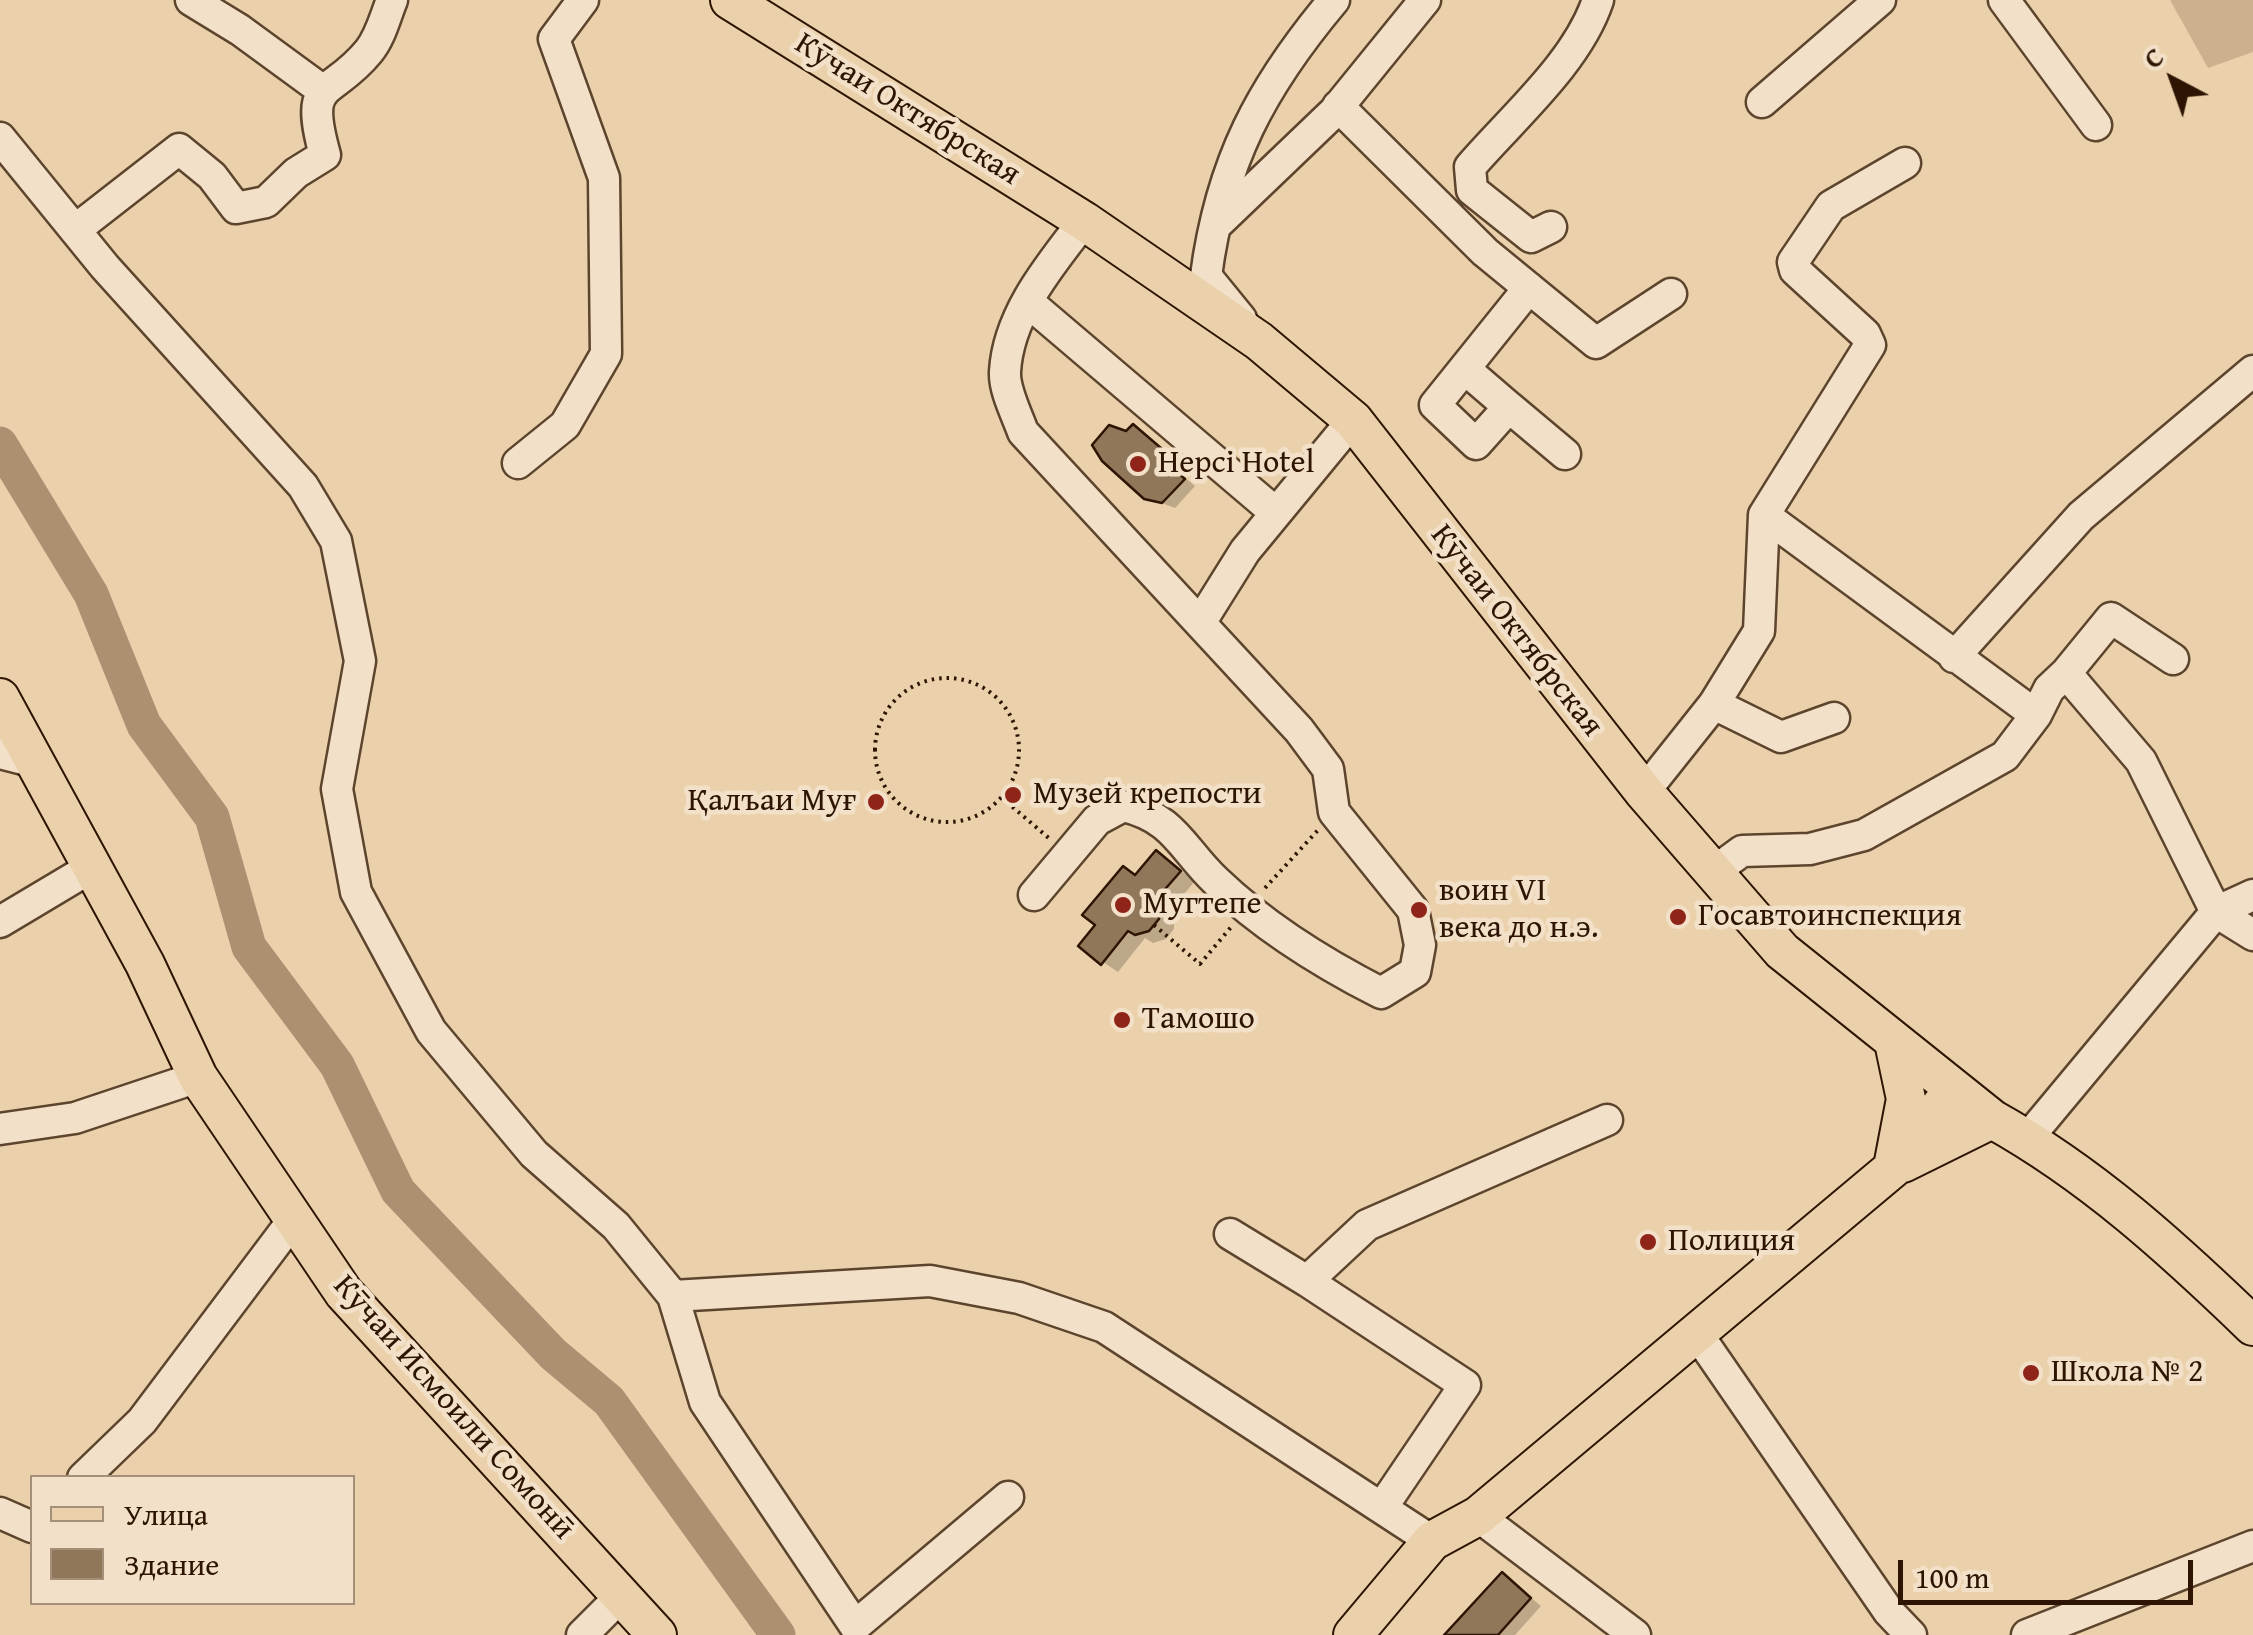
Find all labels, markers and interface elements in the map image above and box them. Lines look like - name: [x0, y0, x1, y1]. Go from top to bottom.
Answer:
- street label: Кӯчаи Октябрская: [787, 25, 1027, 195]
- north arrow: [2123, 30, 2223, 130]
- text: С: [2134, 36, 2172, 78]
- place label: Hepci Hotel: [1158, 445, 1315, 483]
- marker: Hepci Hotel: [1127, 453, 1149, 475]
- street label: Кӯчаи Октябрская: [1421, 517, 1611, 745]
- place label: Музей крепости: [1033, 776, 1261, 814]
- place label: Қалъаи Муғ: [688, 783, 856, 821]
- marker: Музей крепости: [1002, 784, 1024, 806]
- marker: Қалъаи Муғ: [865, 791, 887, 813]
- place label: воин VI века до н.э.: [1439, 873, 1599, 948]
- place label: Мугтепе: [1143, 886, 1261, 924]
- marker: Мугтепе: [1112, 894, 1134, 916]
- place label: Госавтоинспекция: [1698, 898, 1962, 936]
- marker: воин VI века до н.э.: [1408, 899, 1430, 921]
- marker: Госавтоинспекция: [1667, 906, 1689, 928]
- place label: Тамошо: [1142, 1001, 1255, 1039]
- marker: Тамошо: [1111, 1009, 1133, 1031]
- place label: Полиция: [1668, 1223, 1795, 1261]
- marker: Полиция: [1637, 1231, 1659, 1253]
- street label: Кӯчаи Исмоили Сомонӣ: [324, 1268, 582, 1548]
- place label: Школа № 2: [2051, 1354, 2203, 1392]
- marker: Школа № 2: [2020, 1362, 2042, 1384]
- legend: [30, 1475, 355, 1605]
- text: Улица: [124, 1492, 208, 1536]
- scale bar: [1903, 1540, 2198, 1602]
- text: Здание: [124, 1542, 219, 1586]
- text: 100 m: [1915, 1555, 1989, 1599]

